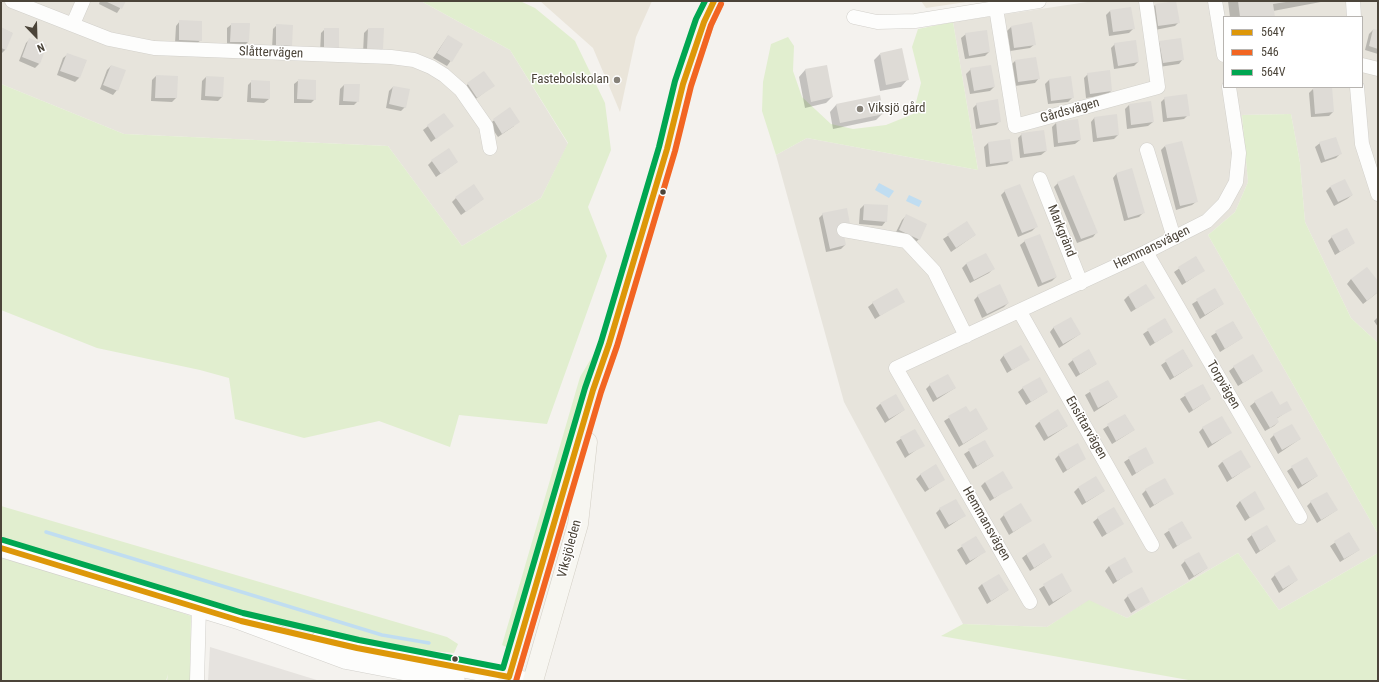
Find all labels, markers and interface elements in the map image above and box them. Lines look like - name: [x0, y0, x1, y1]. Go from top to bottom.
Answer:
- north arrow: [16, 16, 56, 56]
- legend: [1223, 16, 1363, 88]
- text: 564Y: [1261, 25, 1285, 39]
- text: N: [35, 40, 47, 55]
- street label: Slåttervägen: [239, 44, 303, 62]
- text: 546: [1261, 45, 1279, 59]
- text: 564V: [1261, 65, 1286, 79]
- place label: Fastebolskolan: [531, 72, 609, 88]
- marker: Fastebolskolan: [612, 75, 622, 85]
- street label: Gårdsvägen: [1039, 95, 1101, 127]
- place label: Viksjö gård: [868, 101, 925, 117]
- marker: Viksjö gård: [855, 104, 865, 114]
- unlabelled marker: [658, 187, 668, 197]
- street label: Markgränd: [1043, 203, 1079, 259]
- street label: Hemmansvägen: [1111, 223, 1193, 273]
- street label: Torpvägen: [1203, 358, 1243, 412]
- street label: Ensittarvägen: [1062, 394, 1110, 462]
- street label: Hemmansvägen: [959, 484, 1013, 564]
- street label: Viksjöleden: [555, 518, 585, 580]
- unlabelled marker: [450, 654, 460, 664]

